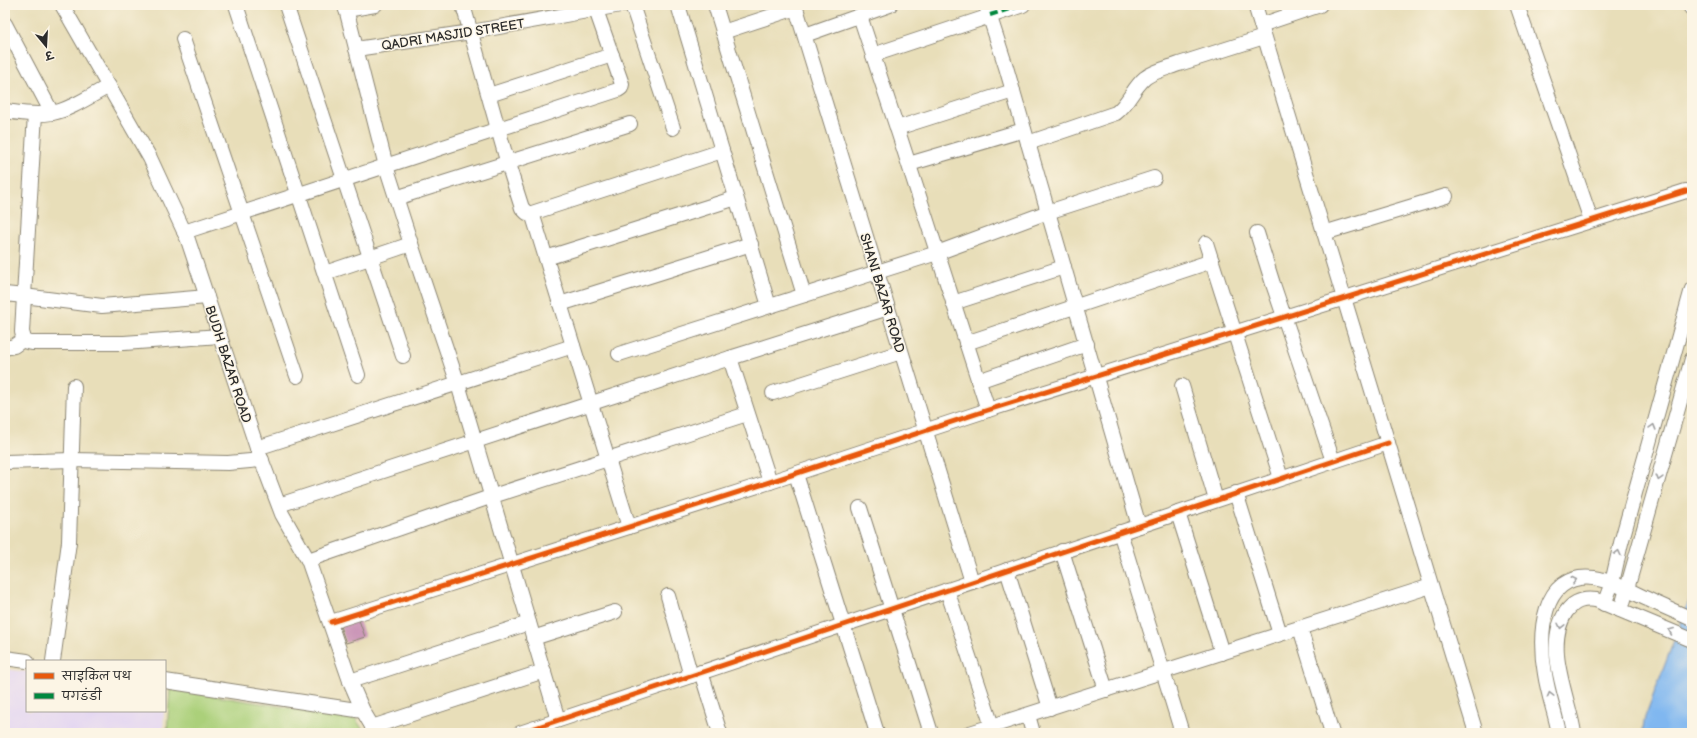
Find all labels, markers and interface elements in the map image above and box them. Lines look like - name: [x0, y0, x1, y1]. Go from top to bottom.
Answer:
- street label: QADRI MASJID STREET: [380, 16, 526, 54]
- north arrow: [26, 26, 66, 66]
- text: उ: [42, 47, 55, 63]
- street label: SHANI BAZAR ROAD: [856, 232, 908, 355]
- street label: BUDH BAZAR ROAD: [201, 304, 255, 425]
- one-way arrow: [1648, 424, 1657, 431]
- one-way arrow: [1655, 474, 1664, 481]
- one-way arrow: [1614, 549, 1622, 556]
- one-way arrow: [1570, 576, 1577, 585]
- one-way arrow: [1557, 623, 1565, 629]
- one-way arrow: [1668, 628, 1675, 636]
- legend: [26, 660, 166, 712]
- text: साइकिल पथ: [61, 667, 132, 684]
- text: पगडंडी: [61, 687, 103, 704]
- one-way arrow: [1546, 692, 1555, 699]

